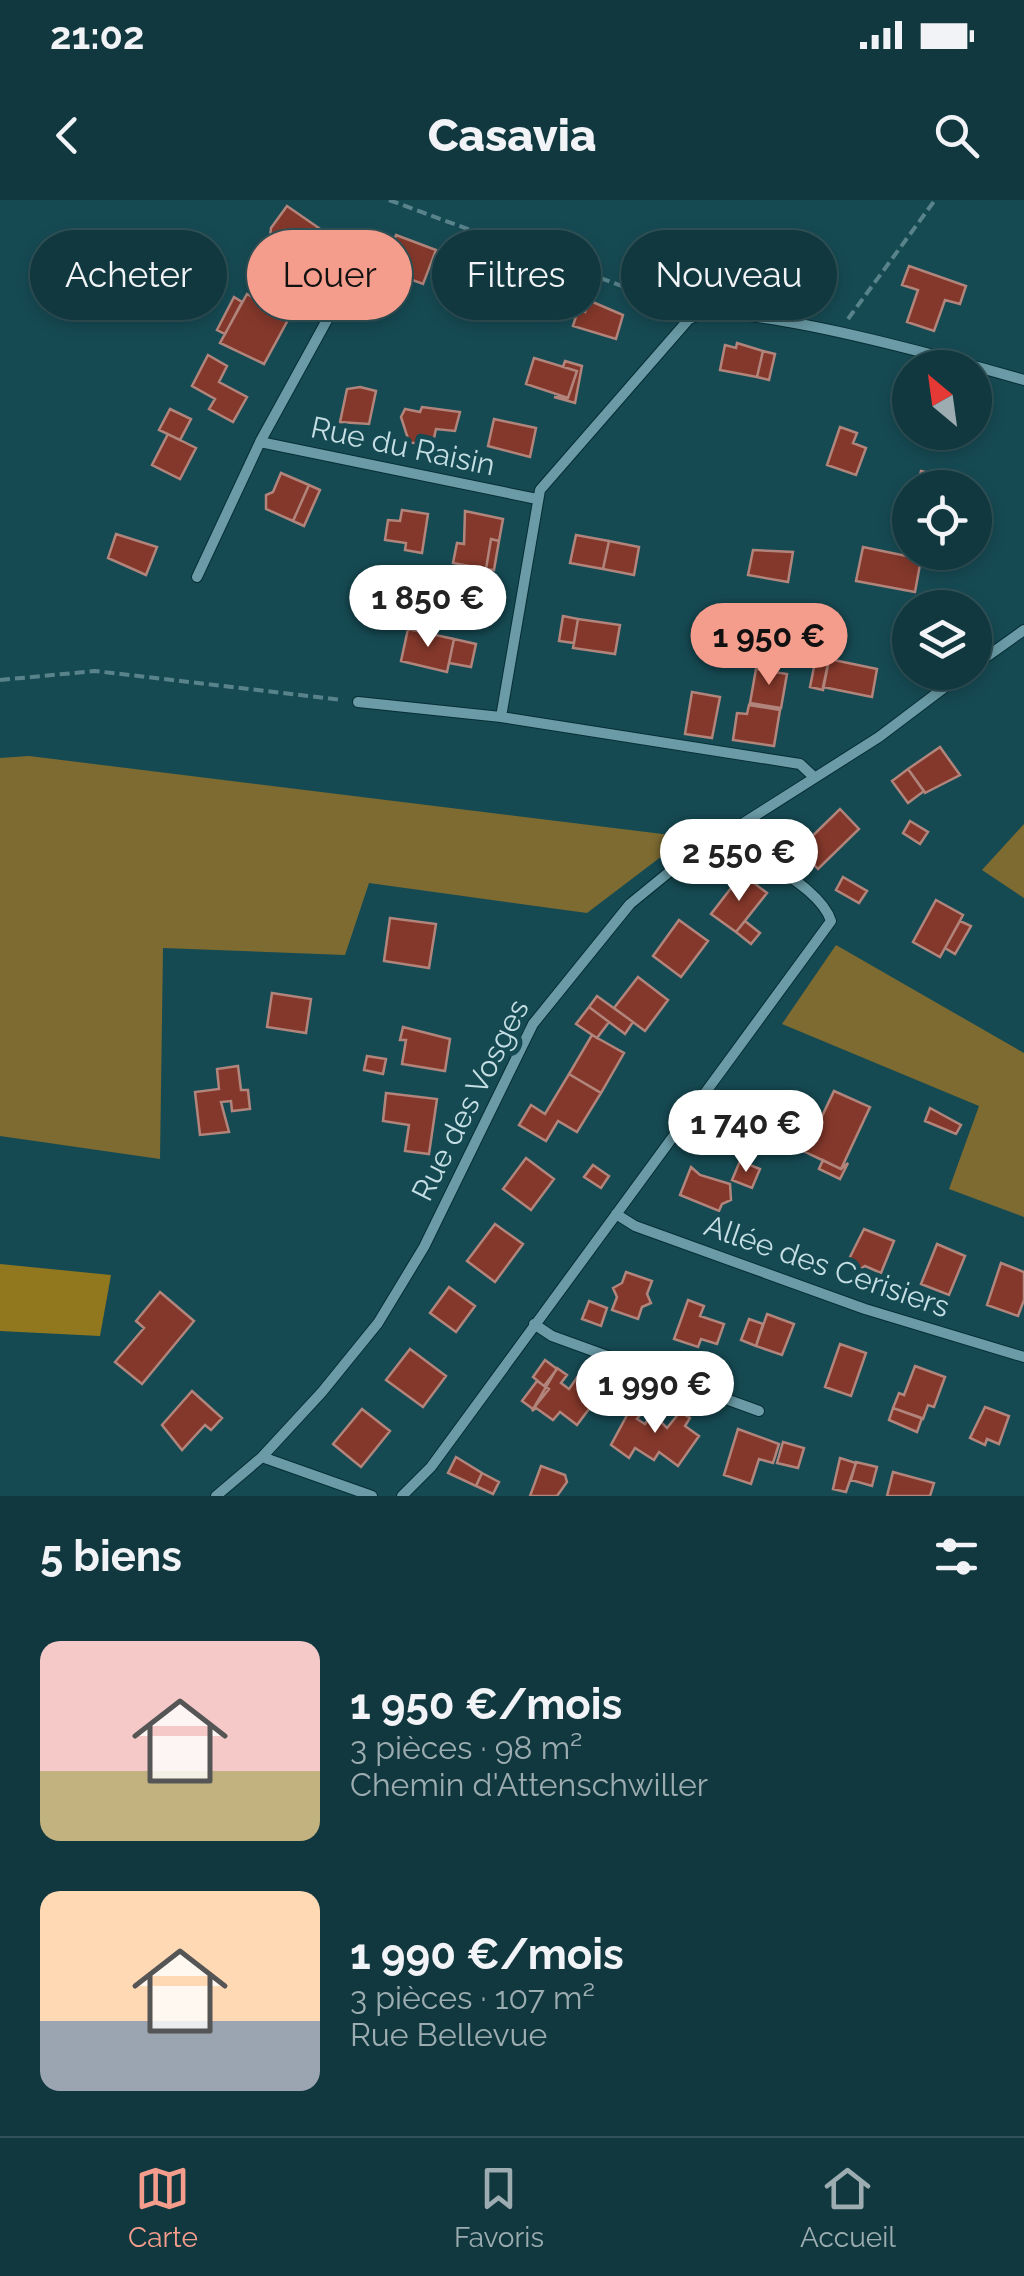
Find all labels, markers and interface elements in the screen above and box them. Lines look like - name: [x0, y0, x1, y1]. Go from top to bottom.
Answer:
- text: 21:02: [50, 13, 144, 58]
- icon: back: [40, 108, 95, 163]
- icon: search: [929, 108, 984, 163]
- text: Casavia: [428, 109, 596, 162]
- chip: Acheter: [30, 230, 227, 320]
- chip: Louer: [247, 230, 412, 320]
- chip: Filtres: [432, 230, 601, 320]
- chip: Nouveau: [621, 230, 837, 320]
- north arrow: [892, 350, 992, 450]
- map controls: [892, 350, 992, 690]
- street label: Rue du Raisin: [308, 409, 498, 483]
- button: locate: [892, 470, 992, 570]
- pin: 1 850 €: [336, 565, 520, 650]
- text: 1 850 €: [371, 579, 485, 616]
- button: layers: [892, 590, 992, 690]
- pin: 1 950 €: [677, 603, 861, 688]
- text: 1 950 €: [713, 617, 825, 654]
- pin: 2 550 €: [647, 819, 831, 904]
- text: 2 550 €: [682, 833, 796, 870]
- street label: Rue des Vosges: [404, 994, 536, 1206]
- pin: 1 740 €: [654, 1090, 838, 1175]
- text: 1 740 €: [690, 1104, 802, 1141]
- street label: Allée des Cerisiers: [700, 1208, 954, 1324]
- pin: 1 990 €: [563, 1351, 747, 1436]
- text: 1 990 €: [598, 1365, 712, 1402]
- icon: filters: [929, 1529, 984, 1584]
- text: 5 biens: [40, 1532, 182, 1581]
- text: 1 950 €/mois: [350, 1680, 622, 1729]
- icon: home: [120, 1681, 240, 1801]
- text: 3 pièces · 98 m²: [350, 1729, 582, 1766]
- text: Chemin d'Attenschwiller: [350, 1766, 708, 1803]
- text: 1 990 €/mois: [350, 1930, 624, 1979]
- icon: home: [120, 1931, 240, 2051]
- text: 3 pièces · 107 m²: [350, 1979, 595, 2016]
- text: Rue Bellevue: [350, 2016, 547, 2053]
- tab: Carte: [128, 2161, 198, 2254]
- tab: Favoris: [454, 2161, 544, 2254]
- tab: Accueil: [800, 2161, 896, 2254]

